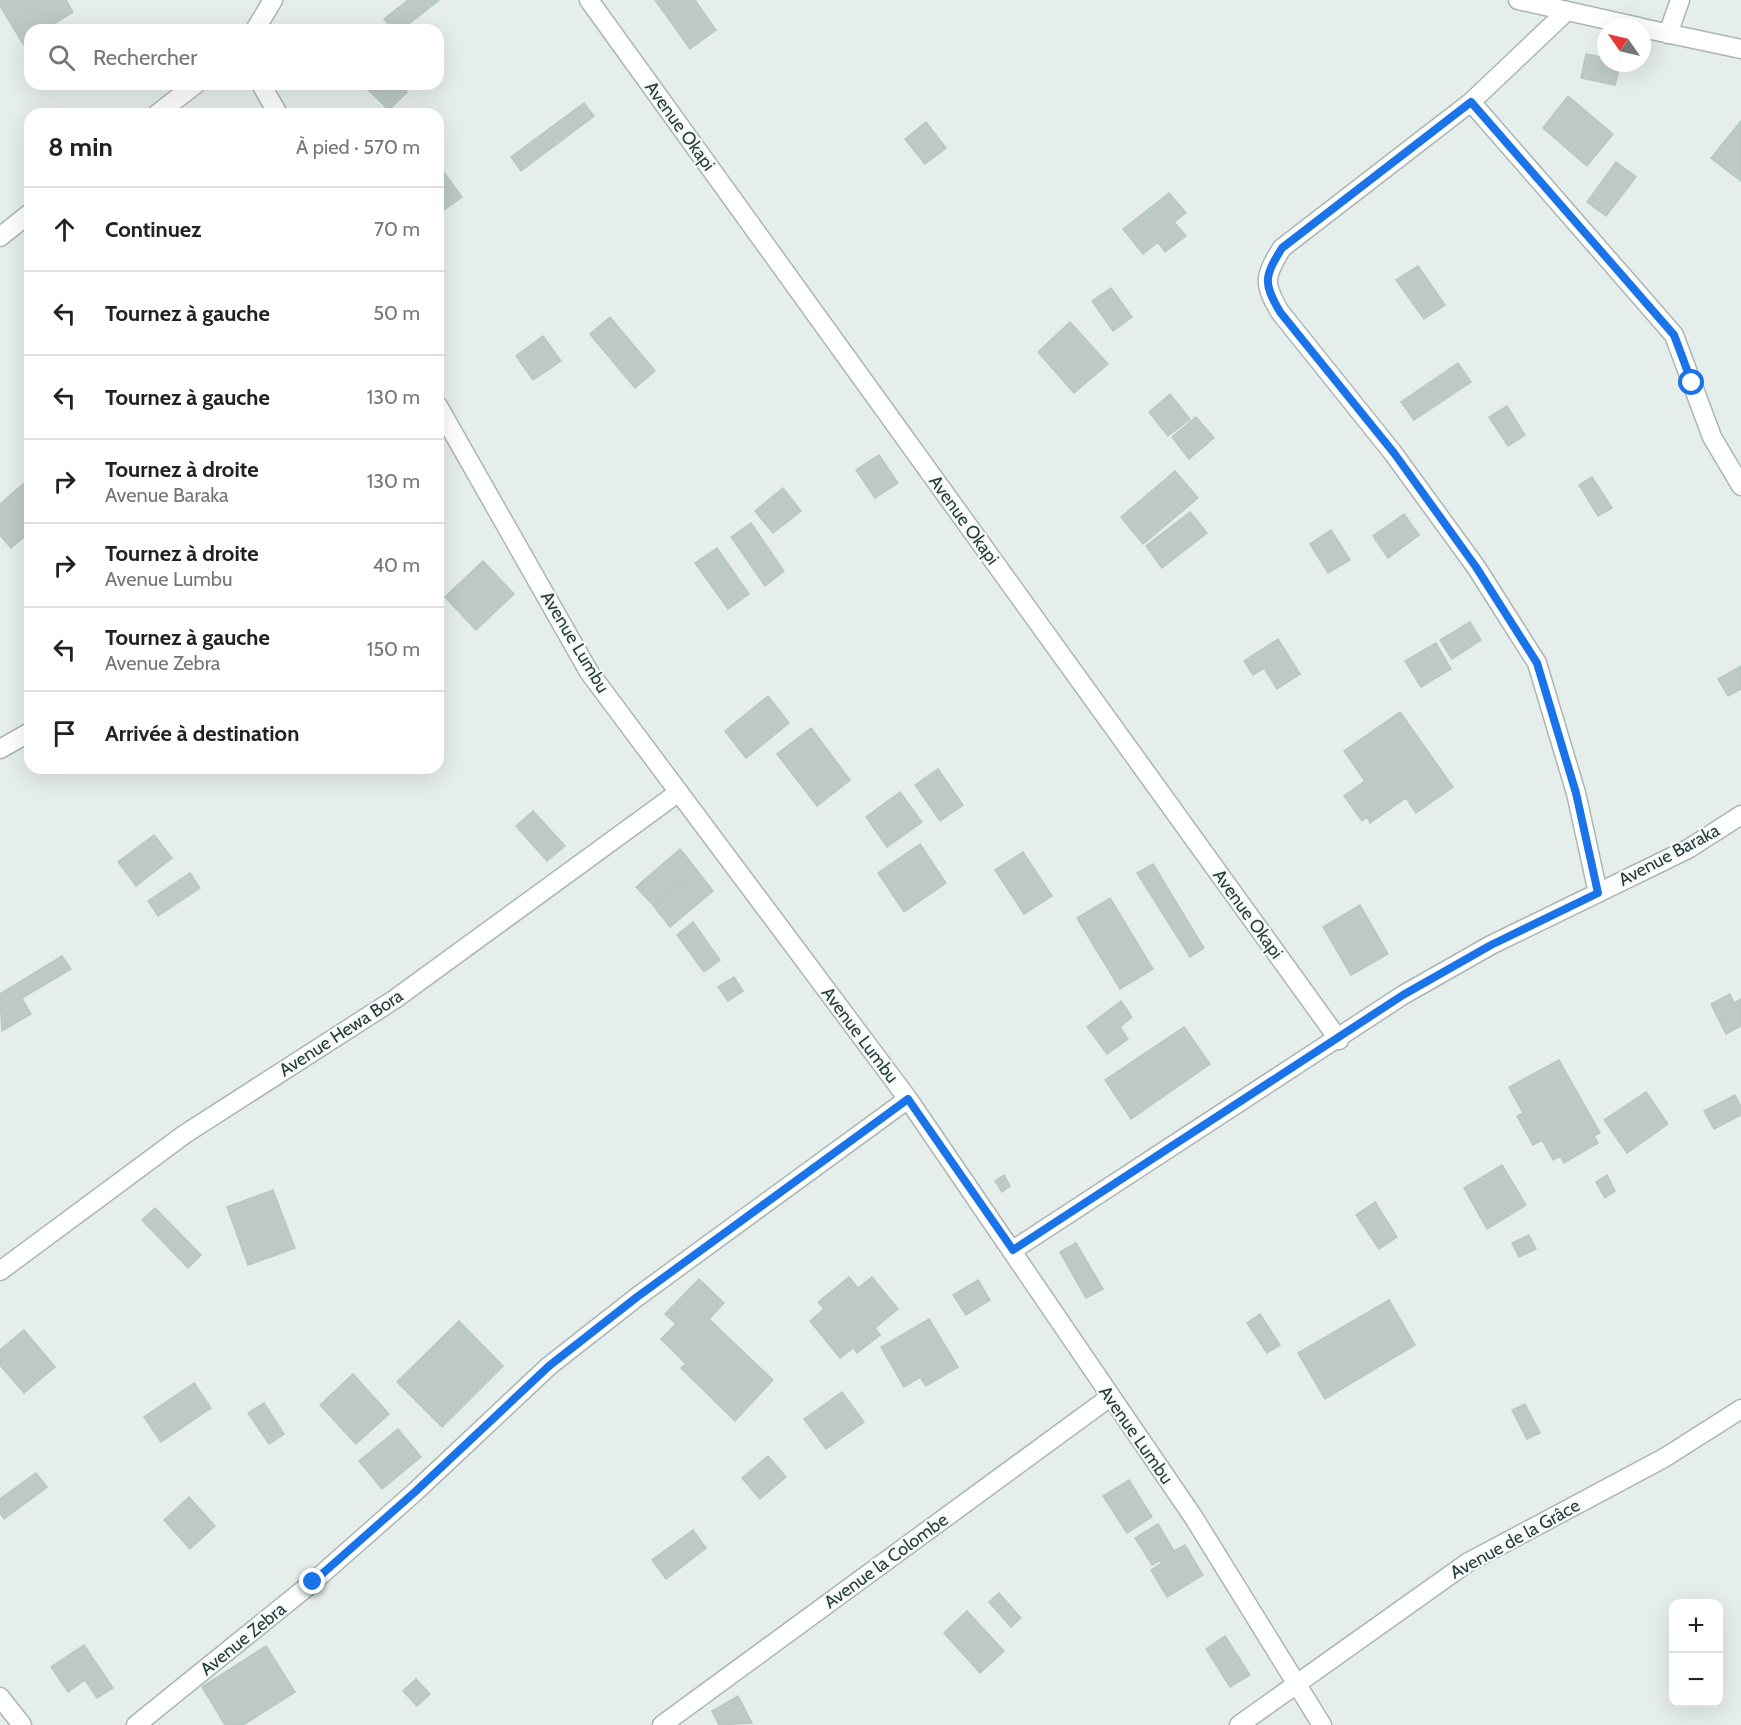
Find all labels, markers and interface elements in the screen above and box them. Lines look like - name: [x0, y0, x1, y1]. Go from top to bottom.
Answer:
- north arrow: [1597, 18, 1651, 72]
- search box: [24, 24, 444, 90]
- icon: search: [45, 41, 78, 74]
- text: Rechercher: [93, 44, 197, 71]
- street label: Avenue Okapi: [640, 77, 720, 175]
- text: 8 min: [48, 131, 113, 163]
- text: À pied · 570 m: [296, 135, 420, 159]
- icon: ahead: [48, 213, 81, 246]
- text: Continuez: [105, 216, 202, 243]
- text: 70 m: [374, 217, 420, 241]
- icon: left: [48, 297, 81, 330]
- text: Tournez à gauche: [105, 300, 270, 327]
- text: 50 m: [373, 301, 420, 325]
- route start: [1678, 369, 1704, 395]
- icon: left: [48, 381, 81, 414]
- text: Tournez à gauche: [105, 384, 270, 411]
- text: 130 m: [367, 385, 420, 409]
- text: Tournez à droite: [105, 456, 259, 483]
- icon: right: [48, 465, 81, 498]
- text: 130 m: [367, 469, 420, 493]
- street label: Avenue Okapi: [924, 471, 1004, 569]
- text: Avenue Baraka: [105, 483, 229, 507]
- text: Tournez à droite: [105, 540, 259, 567]
- icon: right: [48, 549, 81, 582]
- text: 40 m: [372, 553, 420, 577]
- text: Avenue Lumbu: [105, 567, 232, 591]
- street label: Avenue Lumbu: [536, 587, 614, 697]
- text: Tournez à gauche: [105, 624, 270, 651]
- icon: left: [48, 633, 81, 666]
- text: 150 m: [367, 637, 420, 661]
- text: Avenue Zebra: [105, 651, 220, 675]
- icon: arrive: [48, 717, 81, 750]
- text: Arrivée à destination: [105, 720, 299, 747]
- street label: Avenue Baraka: [1615, 819, 1724, 891]
- street label: Avenue Okapi: [1208, 865, 1288, 963]
- street label: Avenue Lumbu: [817, 983, 903, 1087]
- street label: Avenue Hewa Bora: [275, 985, 407, 1081]
- street label: Avenue Lumbu: [1094, 1382, 1178, 1488]
- street label: Avenue de la Grâce: [1446, 1494, 1584, 1584]
- street label: Avenue la Colombe: [820, 1509, 952, 1613]
- route end: [299, 1568, 325, 1594]
- street label: Avenue Zebra: [196, 1598, 291, 1680]
- map controls: [1669, 1599, 1723, 1707]
- button: +: [1669, 1599, 1723, 1653]
- button: −: [1669, 1653, 1723, 1707]

